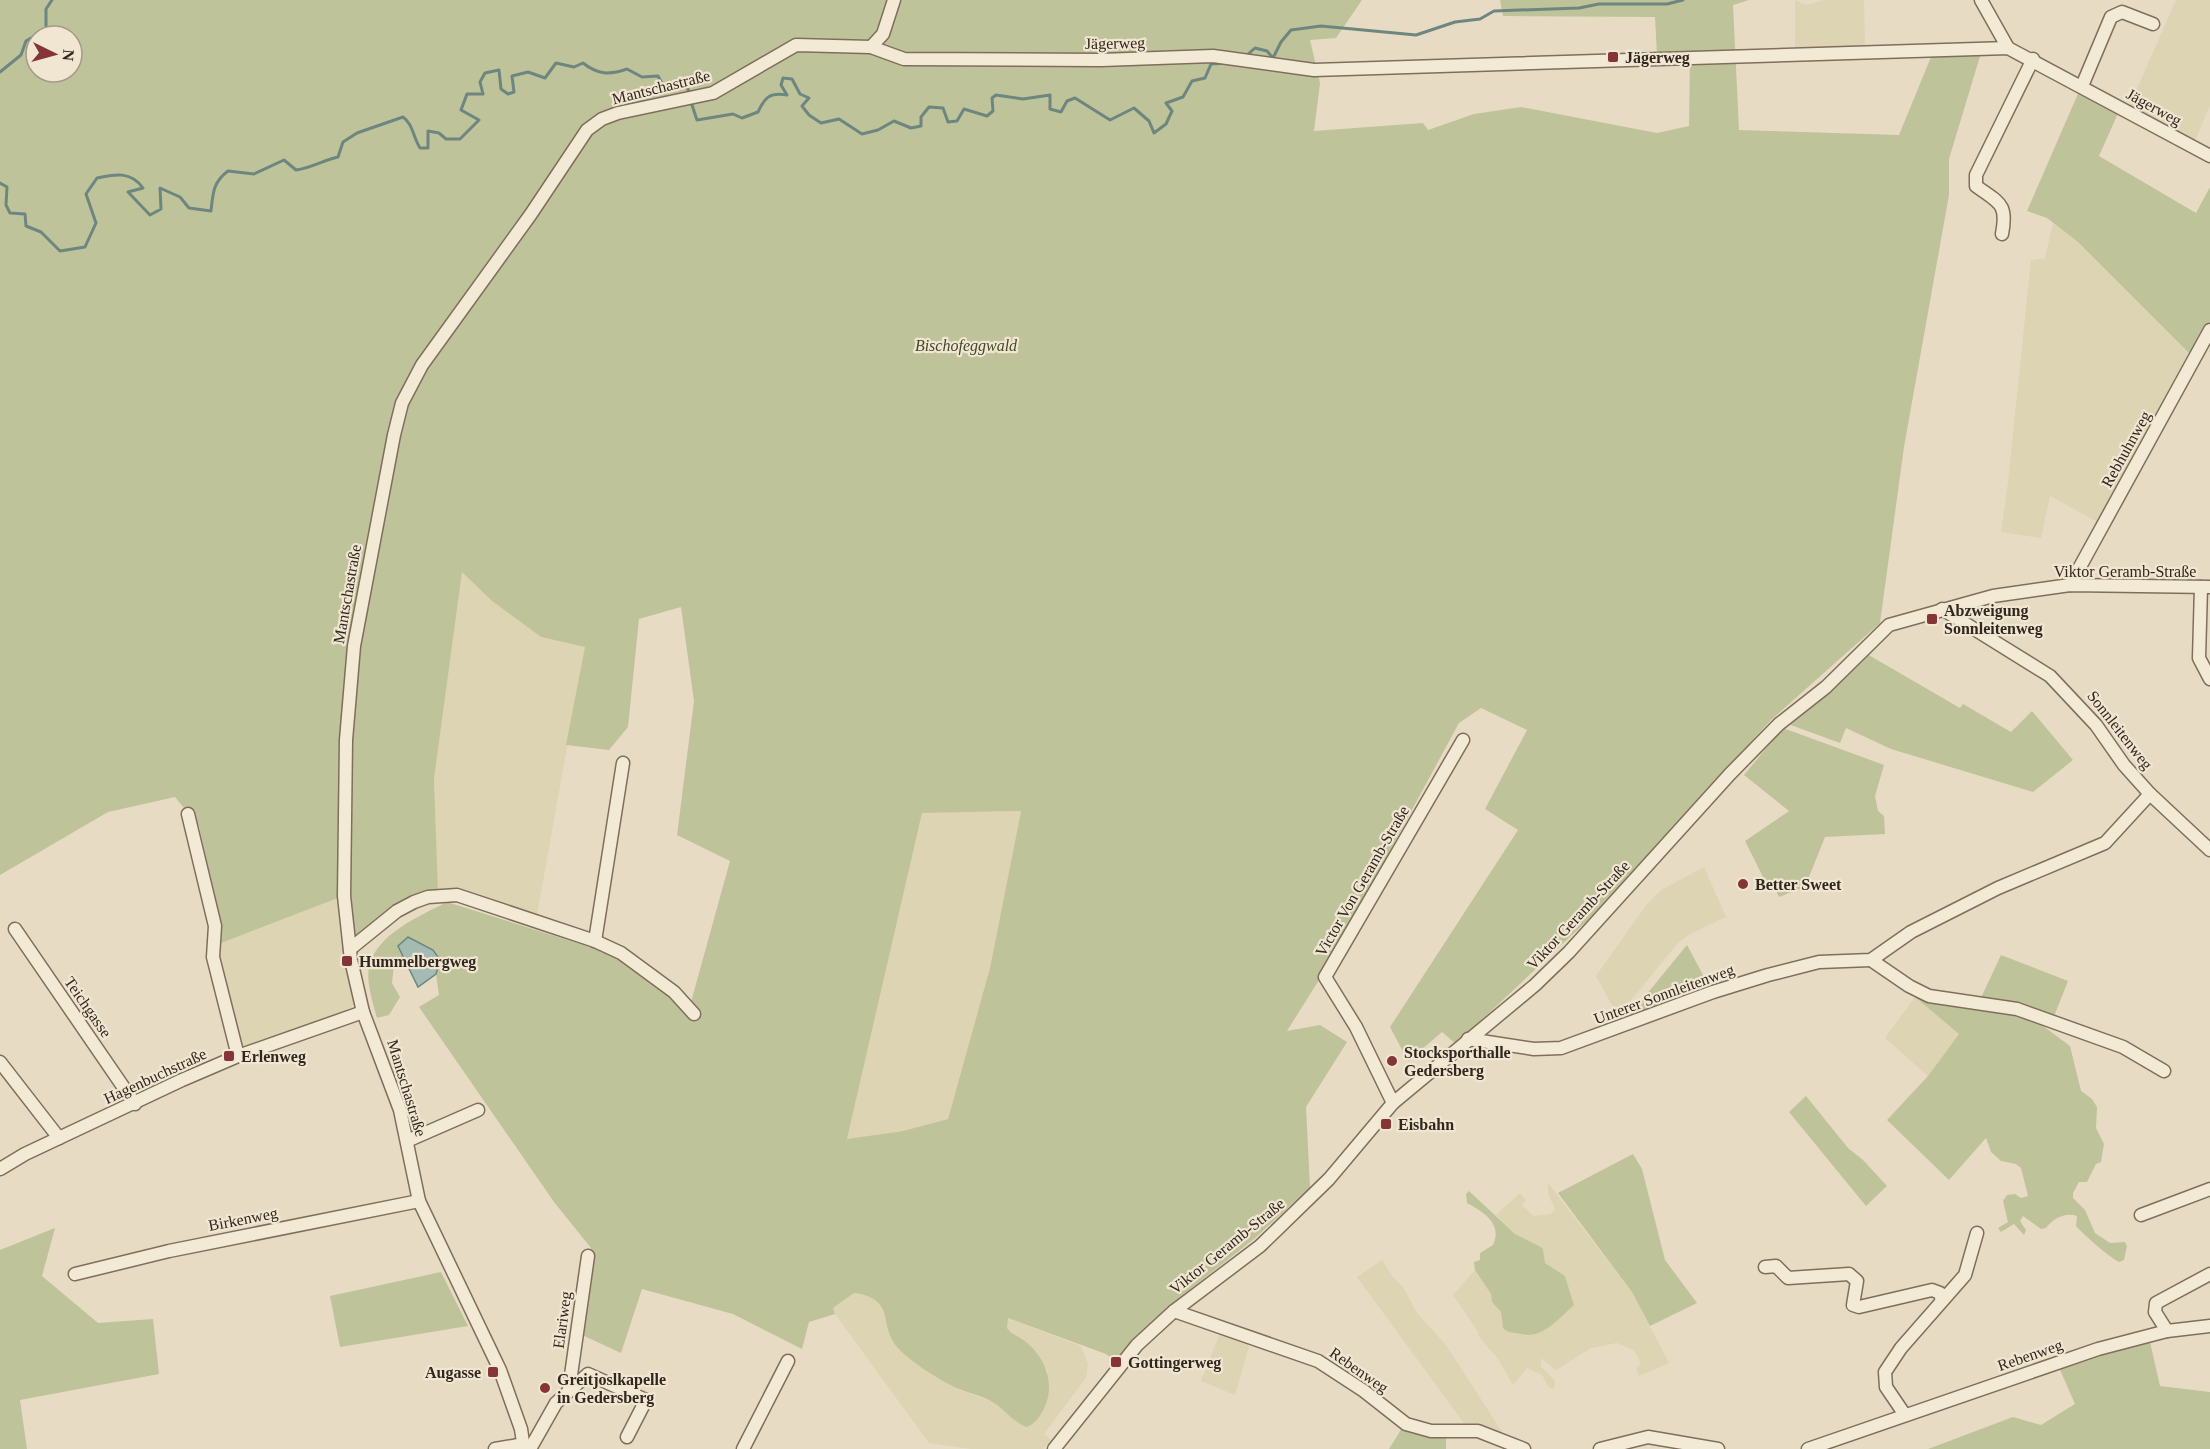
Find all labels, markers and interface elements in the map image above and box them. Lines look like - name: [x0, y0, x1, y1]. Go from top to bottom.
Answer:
- north arrow: [24, 24, 84, 84]
- street label: Jägerweg: [1085, 34, 1145, 53]
- text: N: [59, 49, 77, 62]
- place label: Jägerweg: [1625, 49, 1690, 67]
- marker: Jägerweg: [1606, 50, 1620, 64]
- street label: Mantschastraße: [610, 67, 712, 107]
- street label: Jägerweg: [2123, 85, 2185, 130]
- park label: Bischofeggwald: [915, 337, 1018, 355]
- street label: Rebhuhnweg: [2098, 408, 2155, 491]
- street label: Mantschastraße: [330, 543, 364, 645]
- street label: Viktor Geramb-Straße: [2054, 563, 2196, 580]
- place label: Abzweigung Sonnleitenweg: [1944, 602, 2043, 638]
- marker: Abzweigung Sonnleitenweg: [1925, 612, 1939, 626]
- street label: Sonnleitenweg: [2083, 687, 2156, 773]
- street label: Victor Von Geramb-Straße: [1312, 803, 1412, 959]
- street label: Viktor Geramb-Straße: [1523, 857, 1633, 973]
- place label: Better Sweet: [1755, 876, 1842, 893]
- marker: Better Sweet: [1736, 877, 1750, 891]
- place label: Hummelbergweg: [359, 953, 476, 971]
- marker: Hummelbergweg: [340, 954, 354, 968]
- street label: Unterer Sonnleitenweg: [1592, 961, 1737, 1028]
- street label: Teichgasse: [60, 973, 115, 1041]
- street label: Mantschastraße: [384, 1038, 430, 1138]
- place label: Stocksporthalle Gedersberg: [1404, 1044, 1511, 1080]
- street label: Hagenbuchstraße: [101, 1045, 209, 1108]
- place label: Erlenweg: [241, 1048, 306, 1066]
- marker: Erlenweg: [222, 1049, 236, 1063]
- marker: Stocksporthalle Gedersberg: [1385, 1054, 1399, 1068]
- place label: Eisbahn: [1398, 1116, 1454, 1133]
- marker: Eisbahn: [1379, 1117, 1393, 1131]
- street label: Viktor Geramb-Straße: [1166, 1195, 1288, 1297]
- street label: Birkenweg: [207, 1204, 279, 1235]
- street label: Elariweg: [550, 1290, 575, 1350]
- street label: Rebenweg: [1995, 1336, 2065, 1375]
- street label: Rebenweg: [1326, 1344, 1392, 1397]
- place label: Gottingerweg: [1128, 1354, 1221, 1372]
- marker: Gottingerweg: [1109, 1355, 1123, 1369]
- place label: Augasse: [425, 1364, 481, 1382]
- marker: Augasse: [486, 1365, 500, 1379]
- place label: Greitjoslkapelle in Gedersberg: [557, 1371, 666, 1407]
- marker: Greitjoslkapelle in Gedersberg: [538, 1381, 552, 1395]

